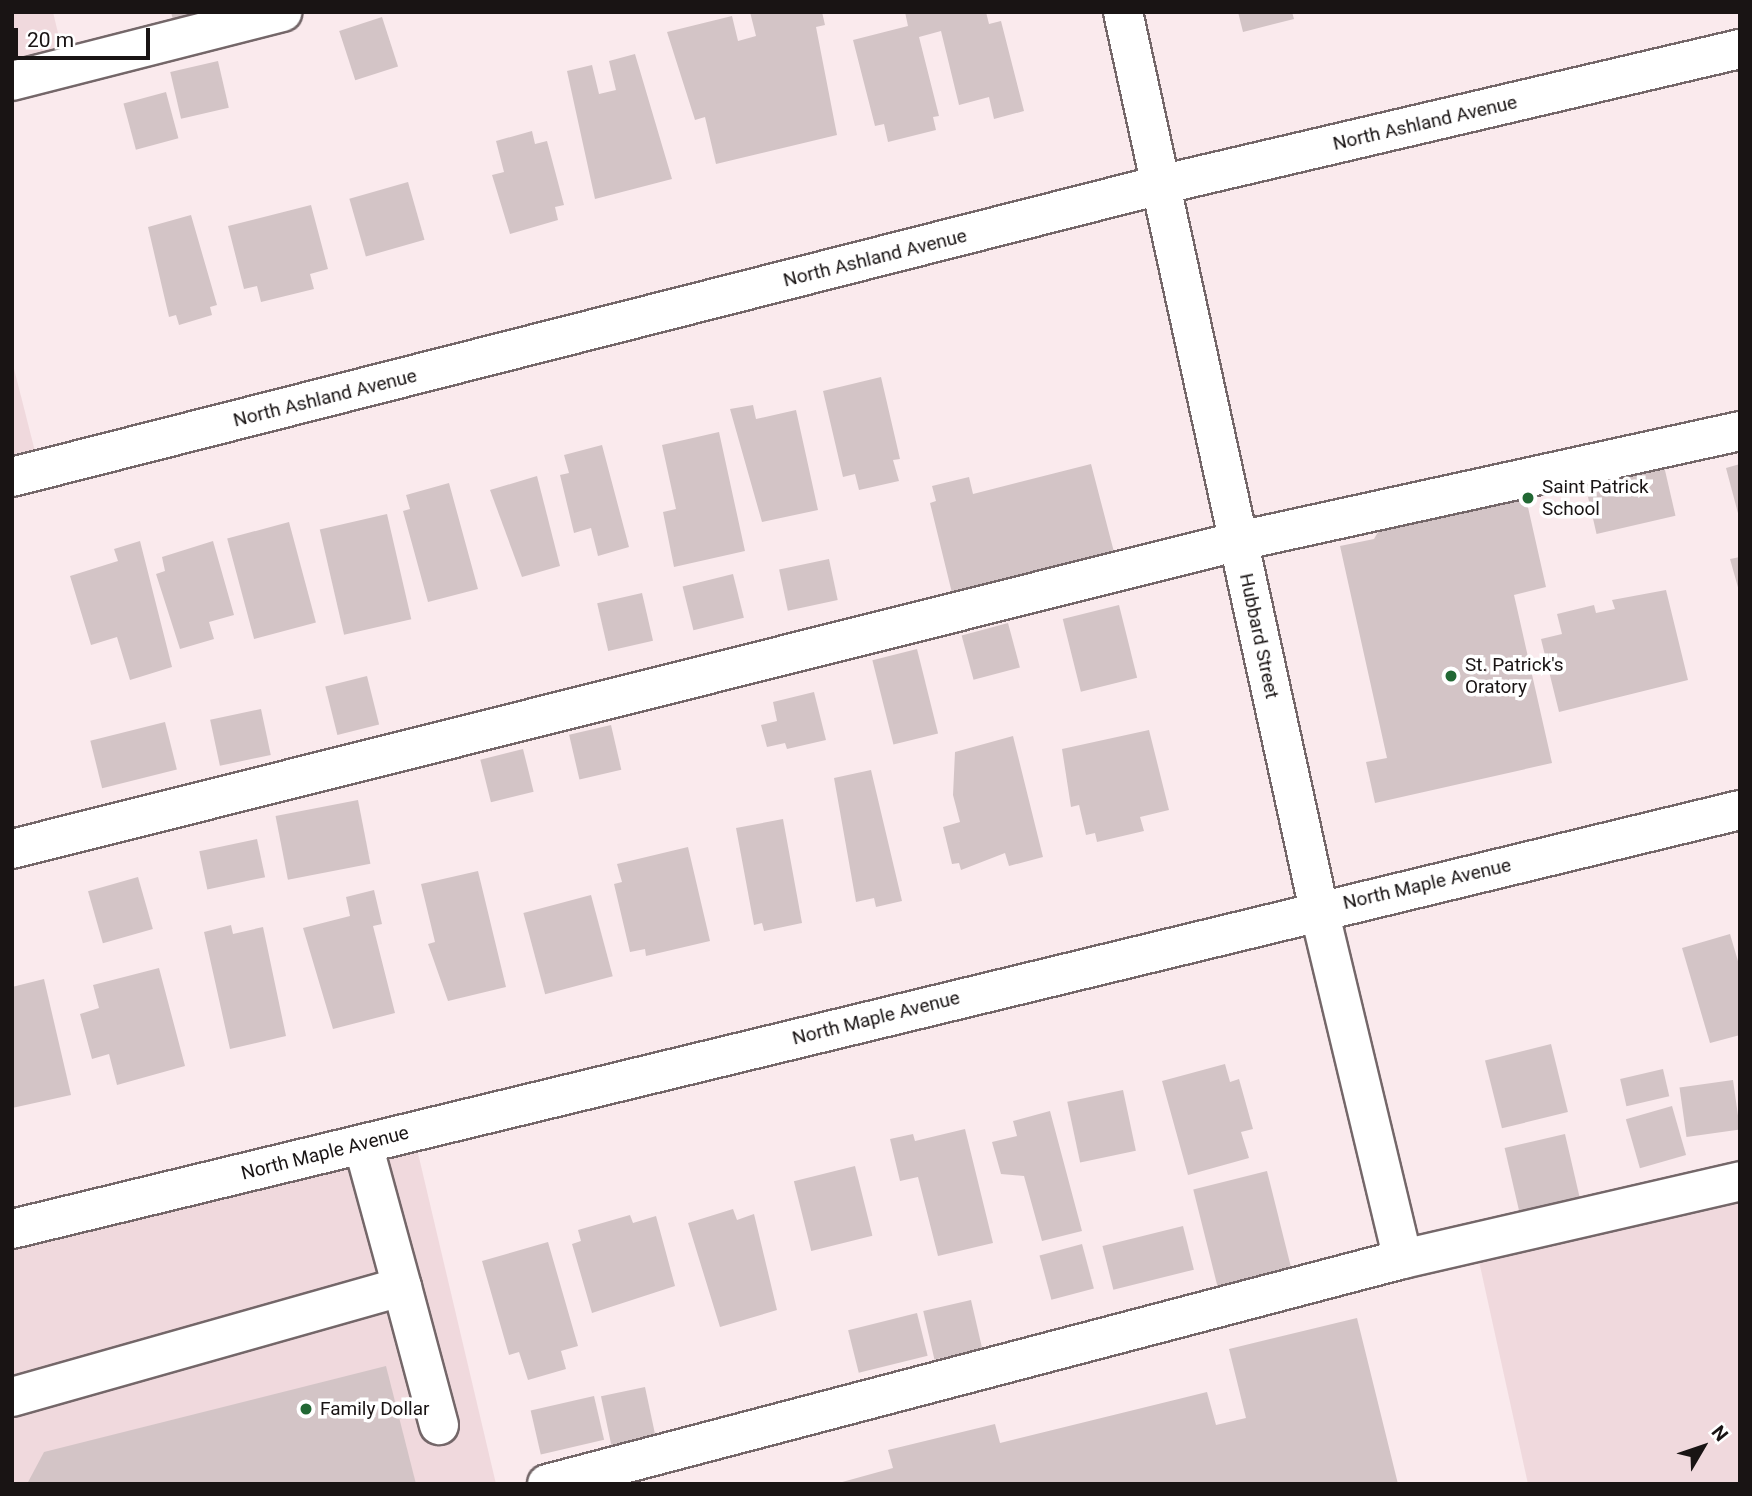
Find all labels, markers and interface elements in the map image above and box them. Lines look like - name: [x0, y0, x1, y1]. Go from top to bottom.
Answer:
- scale bar: [18, 14, 154, 58]
- text: 20 m: [27, 28, 74, 52]
- street label: North Ashland Avenue: [1331, 91, 1519, 155]
- street label: North Ashland Avenue: [781, 224, 969, 292]
- street label: North Ashland Avenue: [231, 364, 419, 432]
- place label: Saint Patrick School: [1542, 476, 1649, 520]
- marker: Saint Patrick School: [1520, 490, 1536, 506]
- street label: Hubbard Street: [1235, 571, 1283, 701]
- place label: St. Patrick's Oratory: [1465, 654, 1564, 698]
- marker: St. Patrick's Oratory: [1443, 668, 1459, 684]
- street label: North Maple Avenue: [1341, 854, 1513, 914]
- street label: North Maple Avenue: [790, 986, 962, 1050]
- street label: North Maple Avenue: [239, 1121, 411, 1185]
- place label: Family Dollar: [320, 1398, 429, 1420]
- marker: Family Dollar: [298, 1401, 314, 1417]
- north arrow: [1668, 1412, 1738, 1482]
- text: N: [1707, 1421, 1733, 1446]

